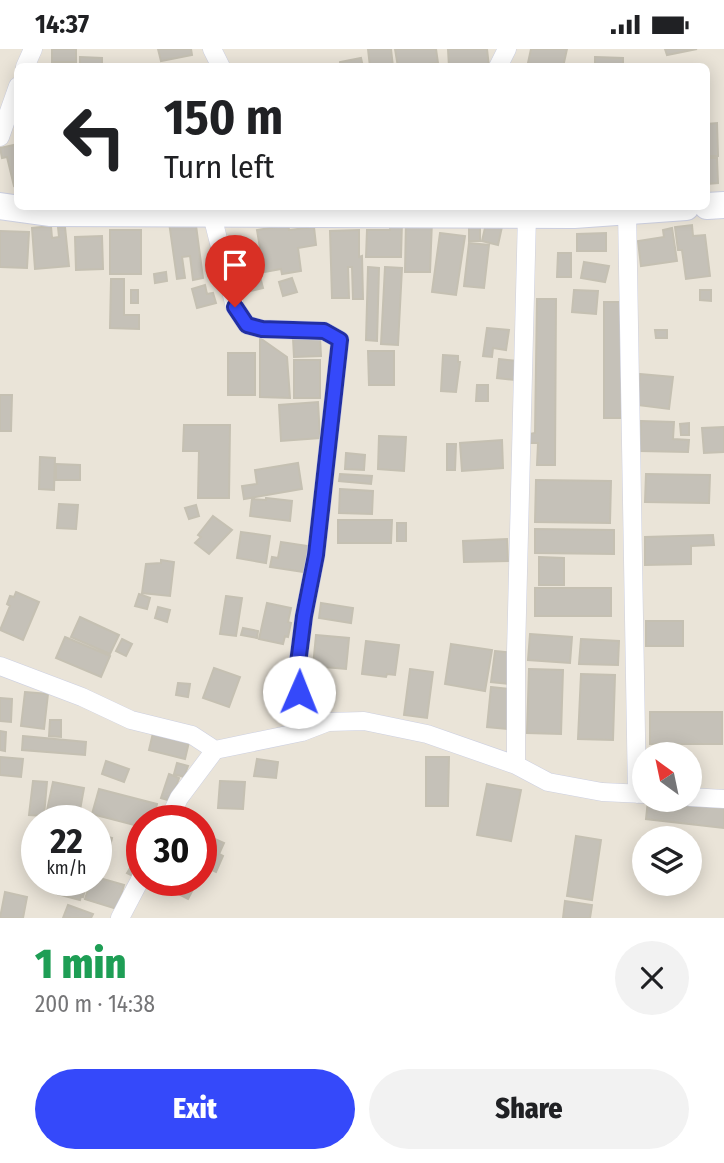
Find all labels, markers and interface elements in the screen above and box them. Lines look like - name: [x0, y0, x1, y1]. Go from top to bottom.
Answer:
- text: 14:37: [35, 9, 89, 40]
- text: 150 m: [164, 88, 283, 147]
- icon: left: [49, 91, 140, 182]
- text: Turn left: [164, 148, 274, 186]
- pin: [205, 235, 265, 307]
- icon: arrive: [216, 246, 254, 284]
- position arrow: [262, 655, 336, 729]
- north arrow: [632, 742, 702, 812]
- map controls: [632, 742, 702, 896]
- speed limit sign: 30: [126, 805, 217, 896]
- text: 22: [50, 820, 83, 862]
- button: layers: [632, 826, 702, 896]
- text: km/h: [46, 857, 87, 879]
- text: 1 min: [35, 939, 126, 989]
- button: close: [615, 941, 689, 1015]
- text: 200 m · 14:38: [35, 990, 155, 1018]
- button: Exit: [35, 1069, 355, 1149]
- button: Share: [369, 1069, 689, 1149]

